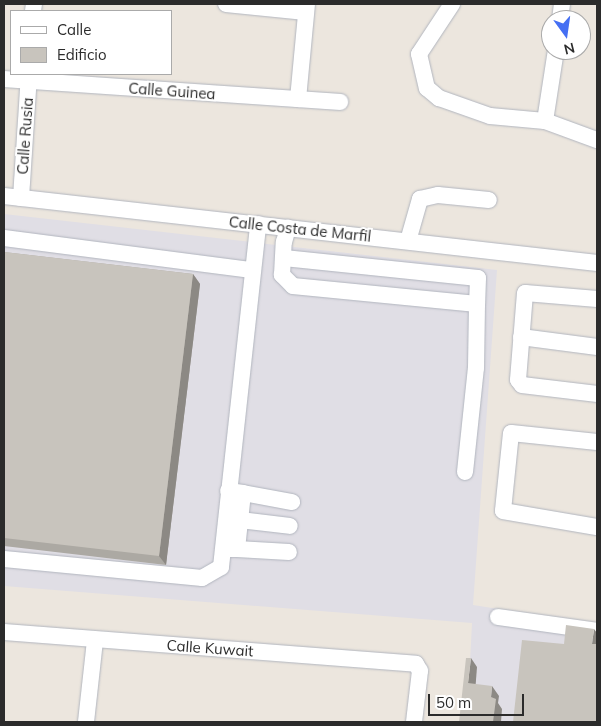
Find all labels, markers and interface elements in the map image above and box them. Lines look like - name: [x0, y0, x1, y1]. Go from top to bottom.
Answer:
- legend: [10, 10, 172, 75]
- north arrow: [541, 10, 591, 60]
- text: Calle: [57, 20, 91, 39]
- text: N: [562, 39, 577, 59]
- text: Edificio: [57, 45, 107, 64]
- street label: Calle Guinea: [128, 79, 216, 103]
- street label: Calle Rusia: [13, 97, 37, 175]
- street label: Calle Costa de Marfil: [228, 213, 372, 245]
- street label: Calle Kuwait: [166, 636, 254, 660]
- scale bar: [431, 684, 527, 716]
- text: 50 m: [436, 693, 471, 712]

